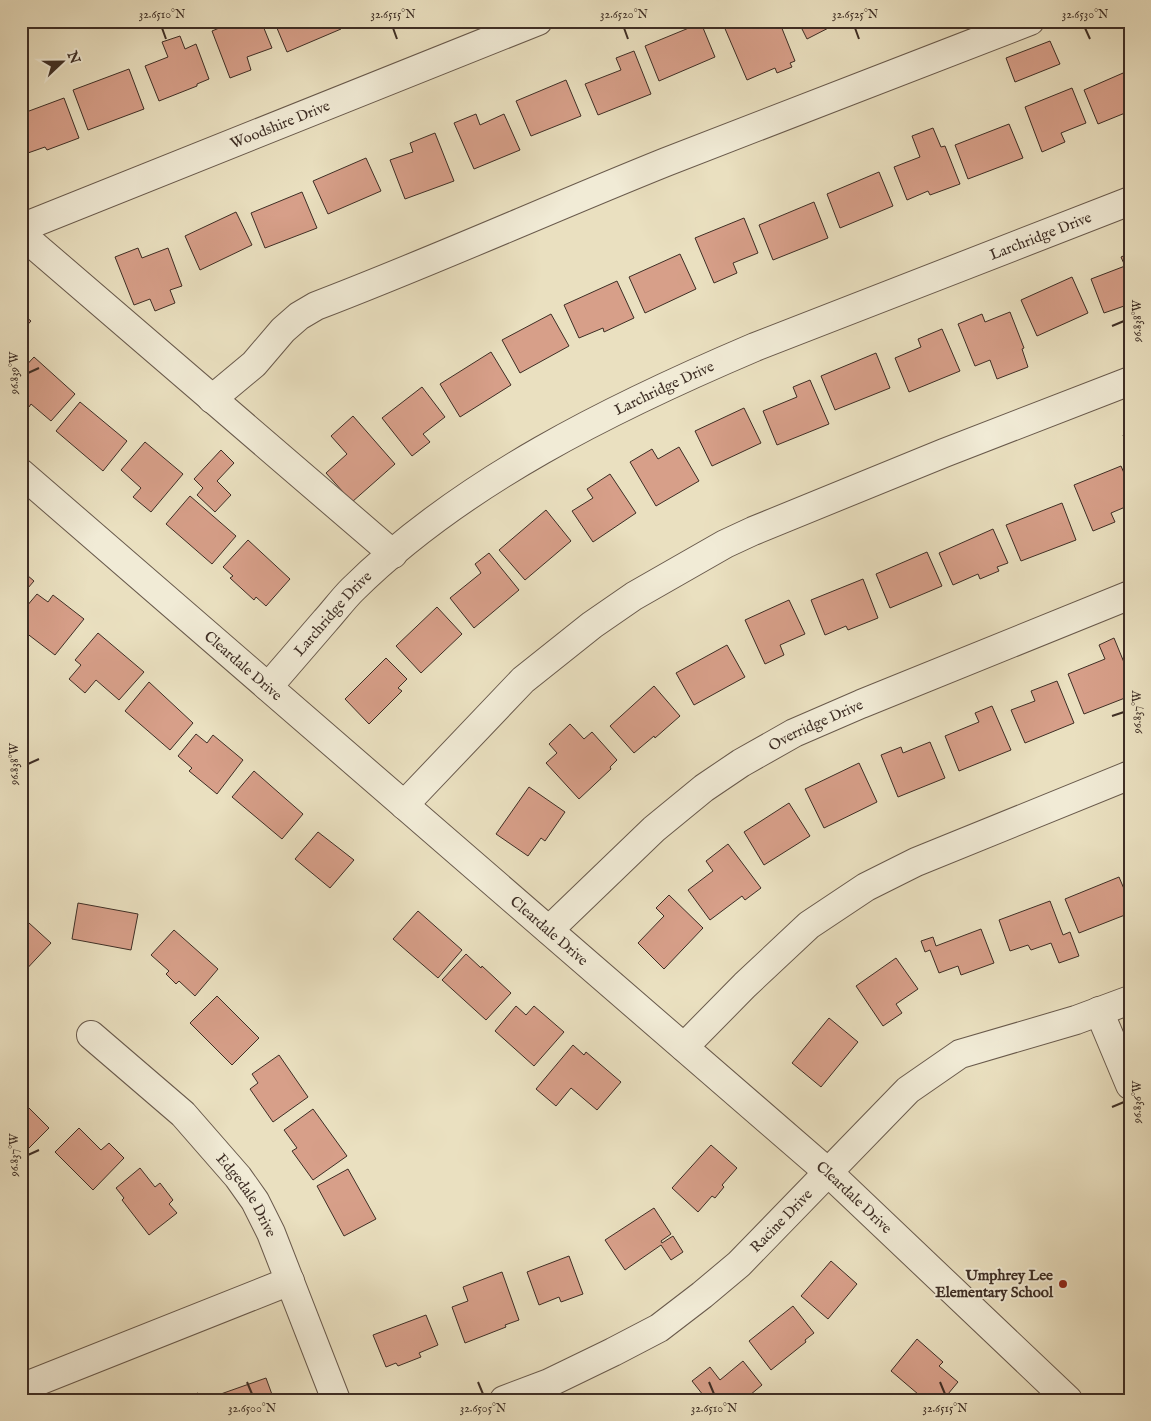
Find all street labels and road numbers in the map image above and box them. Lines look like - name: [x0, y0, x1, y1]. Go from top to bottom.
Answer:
- street label: Woodshire Drive: [228, 96, 333, 153]
- street label: Larchridge Drive: [987, 208, 1094, 265]
- street label: Larchridge Drive: [611, 357, 717, 420]
- street label: Larchridge Drive: [290, 567, 376, 660]
- street label: Cleardale Drive: [200, 627, 286, 705]
- street label: Overridge Drive: [765, 695, 866, 755]
- street label: Cleardale Drive: [506, 892, 592, 970]
- street label: Edgedale Drive: [212, 1150, 281, 1240]
- street label: Cleardale Drive: [812, 1157, 896, 1238]
- street label: Racine Drive: [746, 1185, 817, 1257]

